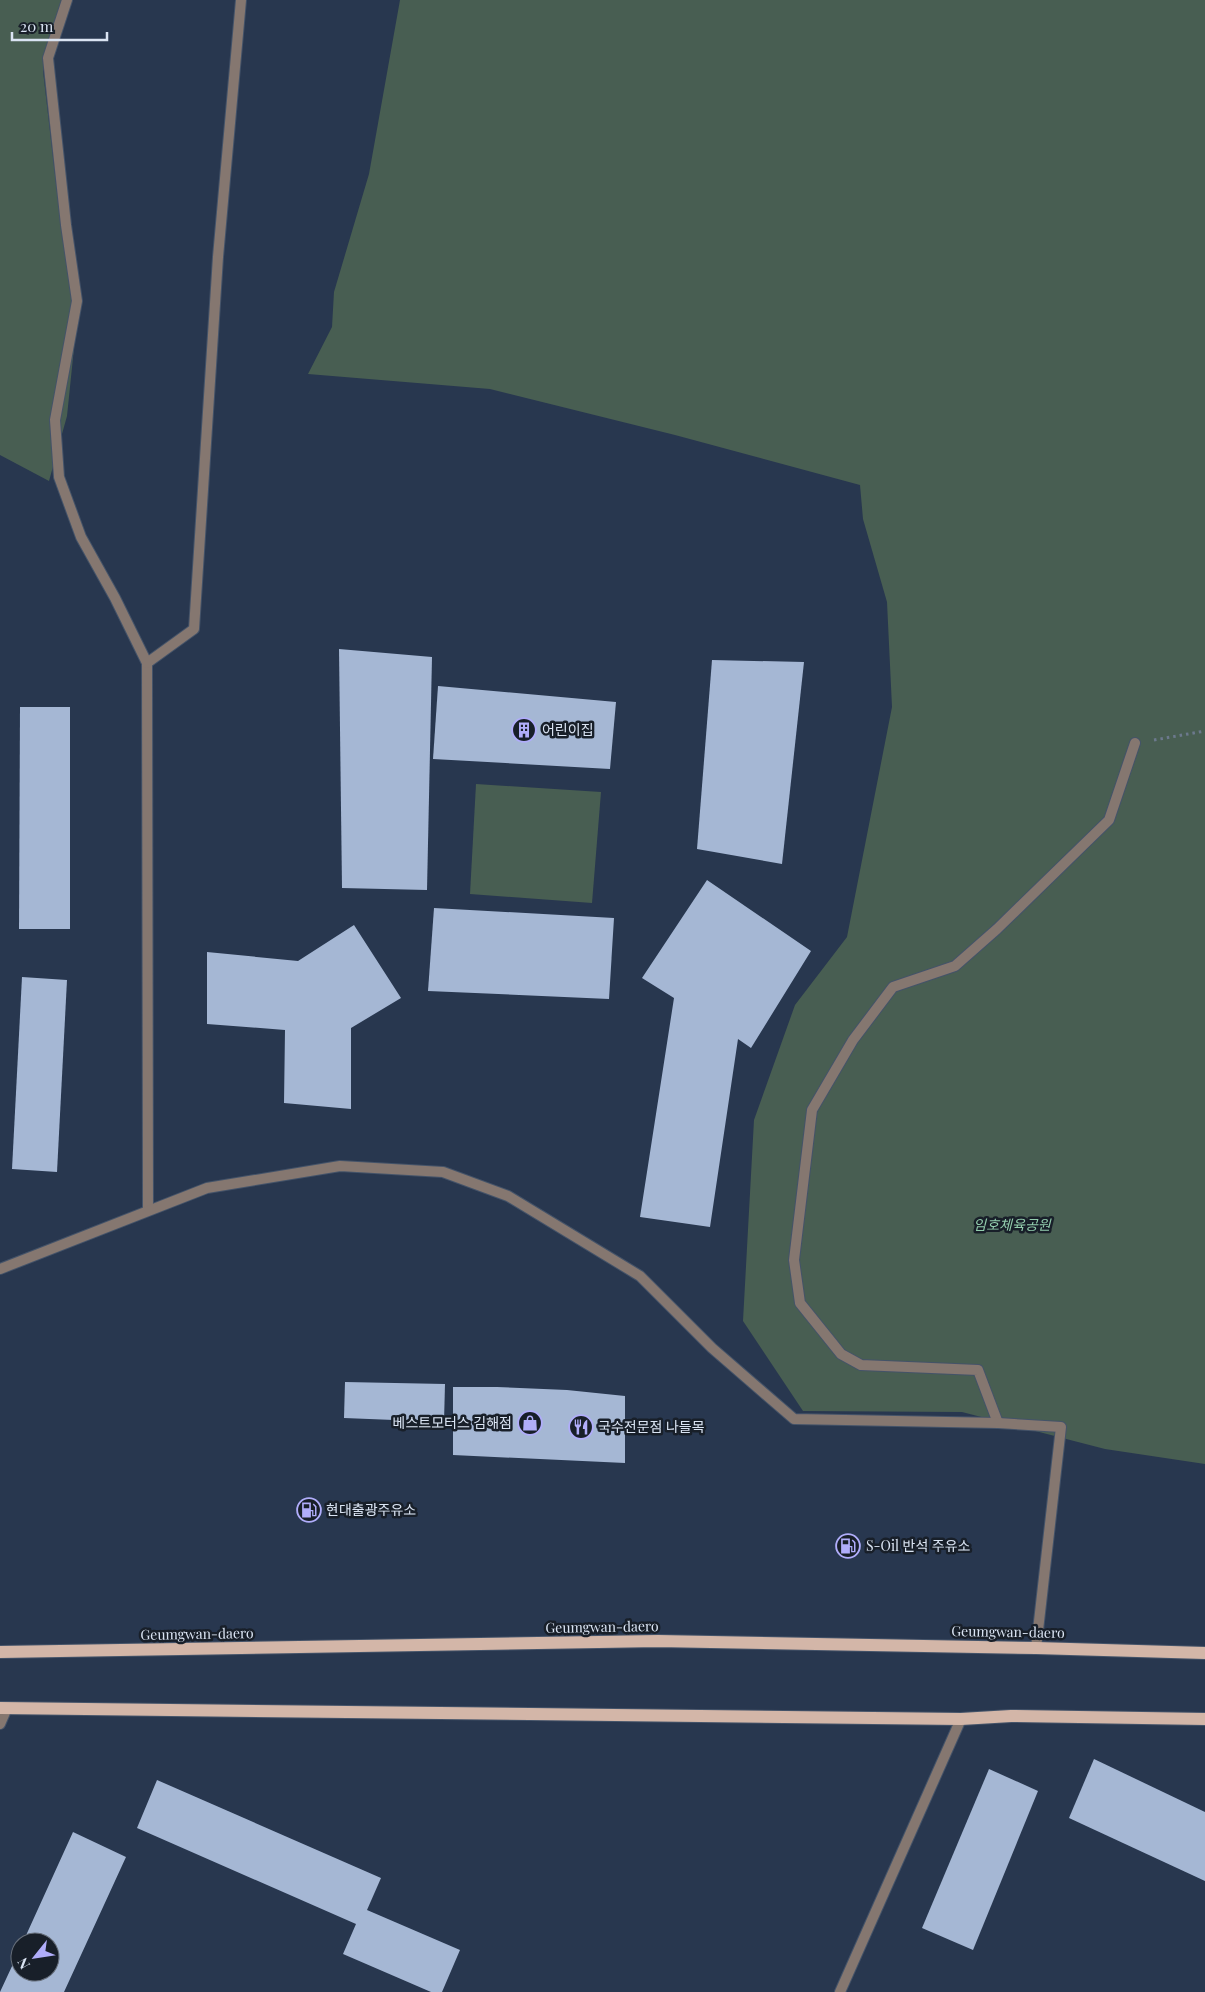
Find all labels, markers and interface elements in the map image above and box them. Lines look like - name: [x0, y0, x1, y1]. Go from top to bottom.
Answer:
- scale bar: [12, 10, 108, 42]
- text: 20 m: [20, 16, 54, 36]
- building icon: 어린이집: [511, 717, 537, 743]
- place label: 어린이집: [542, 720, 594, 739]
- park label: 임호체육공원: [973, 1215, 1052, 1234]
- shop icon: 베스트모터스 김해점: [517, 1410, 543, 1436]
- place label: 베스트모터스 김해점: [393, 1413, 512, 1432]
- restaurant icon: 국수전문점 나들목: [568, 1414, 594, 1440]
- place label: 국수전문점 나들목: [598, 1417, 705, 1436]
- fuel station icon: 현대출광주유소: [296, 1497, 322, 1523]
- place label: 현대출광주유소: [326, 1500, 416, 1519]
- fuel station icon: S-Oil 반석 주유소: [835, 1533, 861, 1559]
- place label: S-Oil 반석 주유소: [866, 1536, 971, 1555]
- street label: Geumgwan-daero: [545, 1616, 659, 1637]
- street label: Geumgwan-daero: [951, 1621, 1065, 1642]
- street label: Geumgwan-daero: [140, 1623, 254, 1644]
- north arrow: [10, 1932, 60, 1982]
- text: N: [13, 1955, 34, 1973]

